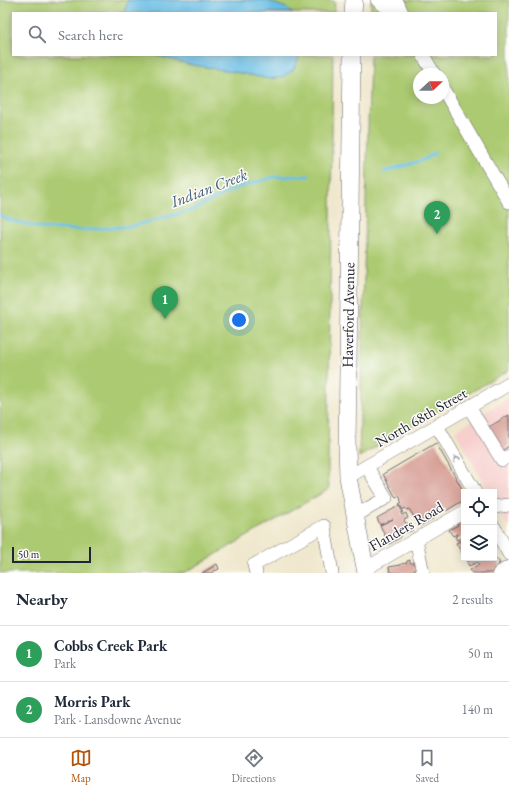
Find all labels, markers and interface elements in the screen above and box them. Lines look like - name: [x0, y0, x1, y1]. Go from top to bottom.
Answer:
- search box: [12, 12, 497, 56]
- icon: search: [26, 23, 48, 45]
- text: Search here: [58, 25, 123, 44]
- north arrow: [413, 68, 449, 104]
- water label: Indian Creek: [167, 164, 251, 213]
- pin: 2: [424, 201, 450, 234]
- street label: Haverford Avenue: [338, 262, 358, 368]
- pin: 1: [152, 286, 178, 319]
- your location: [229, 310, 249, 330]
- street label: North 68th Street: [372, 383, 470, 451]
- one-way arrow: [453, 456, 461, 463]
- map controls: [461, 489, 497, 561]
- button: locate: [461, 489, 497, 525]
- street label: Flanders Road: [365, 497, 447, 555]
- button: layers: [461, 525, 497, 561]
- scale bar: [12, 545, 91, 564]
- text: 50 m: [18, 547, 39, 561]
- text: Nearby: [16, 588, 68, 610]
- text: 2 results: [452, 591, 493, 608]
- text: Cobbs Creek Park: [54, 636, 167, 655]
- text: 1: [26, 645, 32, 662]
- text: 50 m: [468, 645, 493, 662]
- text: Park: [54, 655, 76, 672]
- text: Morris Park: [54, 692, 131, 711]
- text: 2: [26, 701, 32, 718]
- text: 140 m: [462, 701, 493, 718]
- text: Park · Lansdowne Avenue: [54, 711, 181, 728]
- tab: Map: [70, 747, 92, 785]
- tab: Directions: [232, 747, 276, 785]
- tab: Saved: [416, 747, 439, 785]

